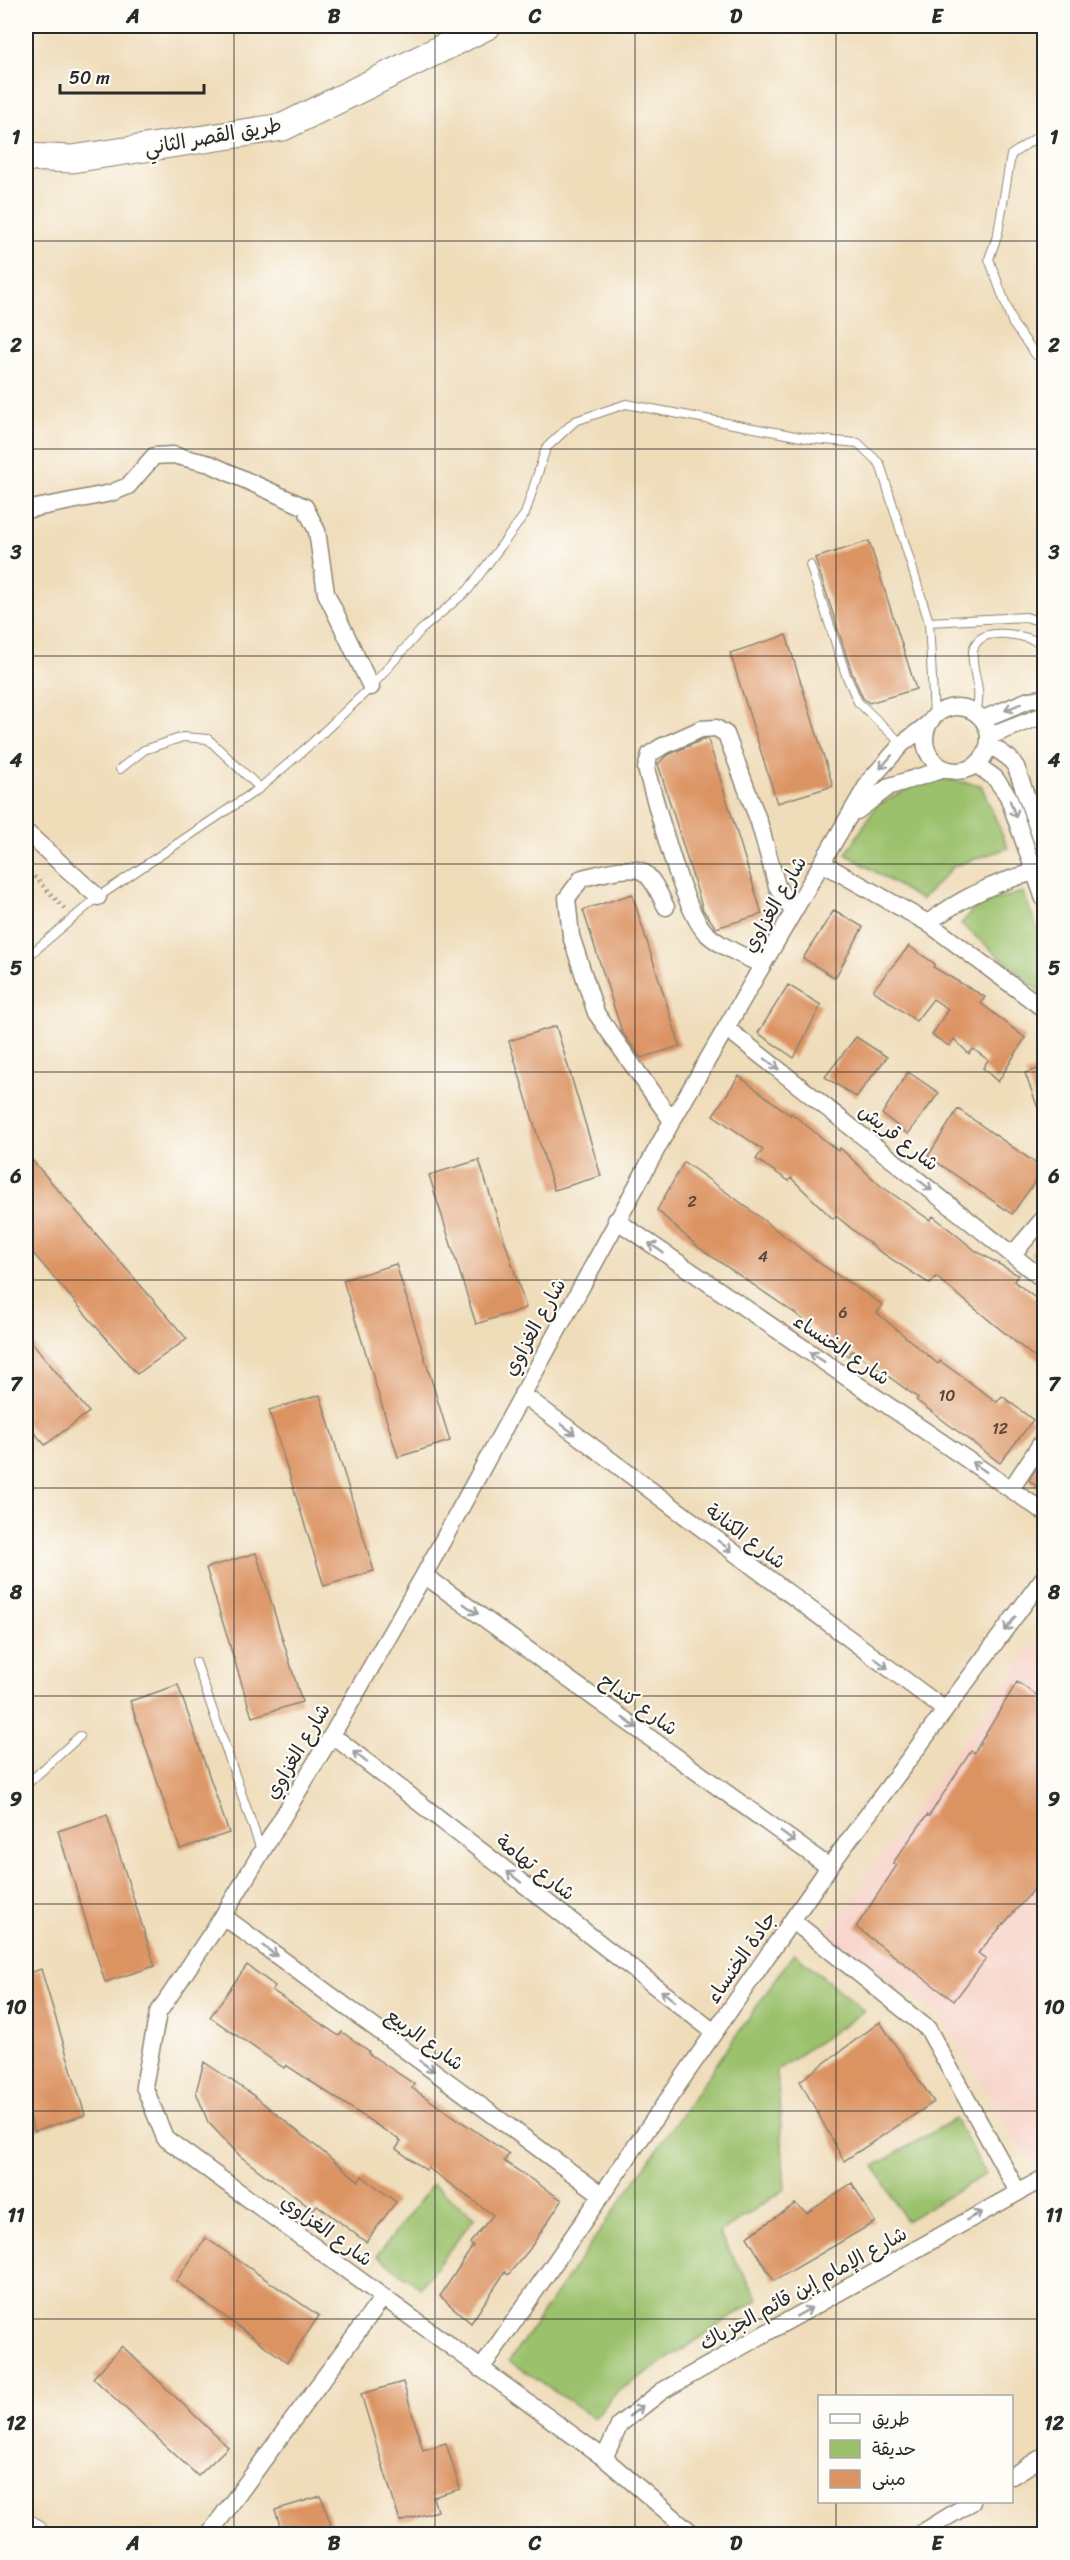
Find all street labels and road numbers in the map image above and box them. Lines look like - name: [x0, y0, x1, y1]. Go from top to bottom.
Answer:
- street label: طريق القصر الثاني: [142, 107, 284, 166]
- street label: شارع الغزاوي: [732, 849, 816, 959]
- street label: شارع قريش: [850, 1094, 947, 1180]
- street label: شارع الغزاوي: [493, 1272, 576, 1383]
- street label: شارع الخنساء: [786, 1304, 897, 1395]
- street label: شارع الكنانة: [698, 1494, 794, 1579]
- street label: شارع كنداح: [592, 1664, 686, 1745]
- street label: شارع الغزاوي: [255, 1696, 340, 1806]
- street label: شارع تهامة: [488, 1825, 583, 1910]
- street label: جادة الخنساء: [697, 1904, 786, 2011]
- street label: شارع الربيع: [378, 1999, 472, 2080]
- street label: شارع الغزاوي: [273, 2185, 380, 2276]
- street label: شارع الإمام إبن قائم الجزياك: [693, 2217, 914, 2360]

